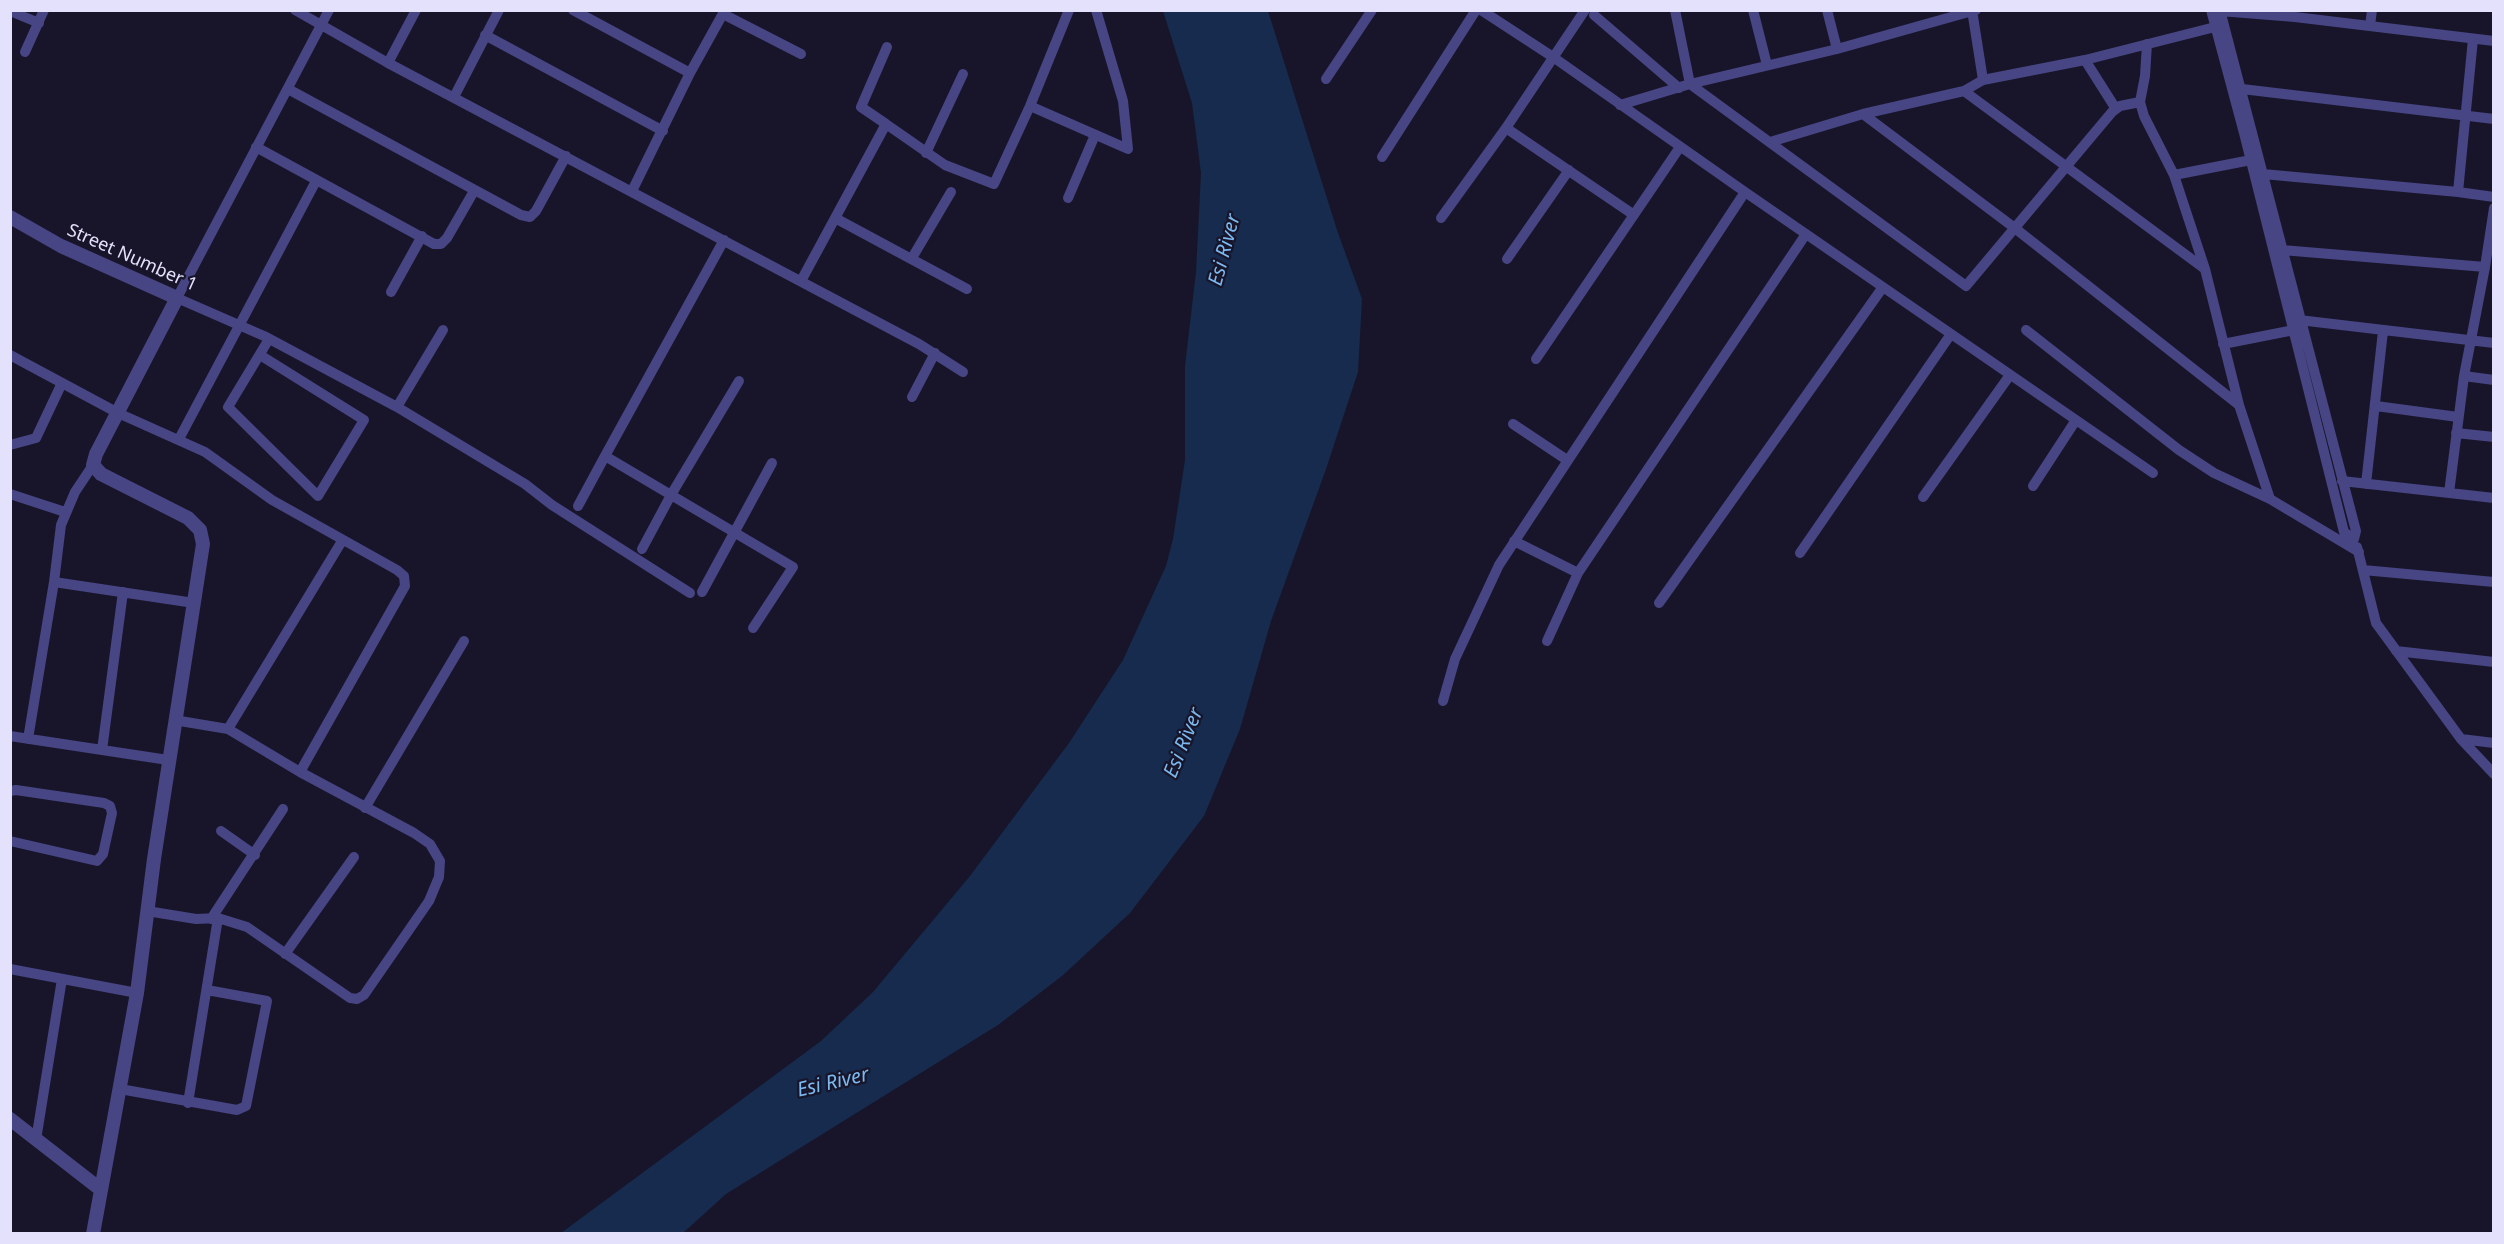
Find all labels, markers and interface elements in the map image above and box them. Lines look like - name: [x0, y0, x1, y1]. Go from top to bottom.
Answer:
- water label: Esi River: [1204, 212, 1246, 288]
- street label: Street Number 1: [64, 220, 200, 296]
- water label: Esi River: [1159, 705, 1209, 781]
- water label: Esi River: [795, 1063, 871, 1103]

